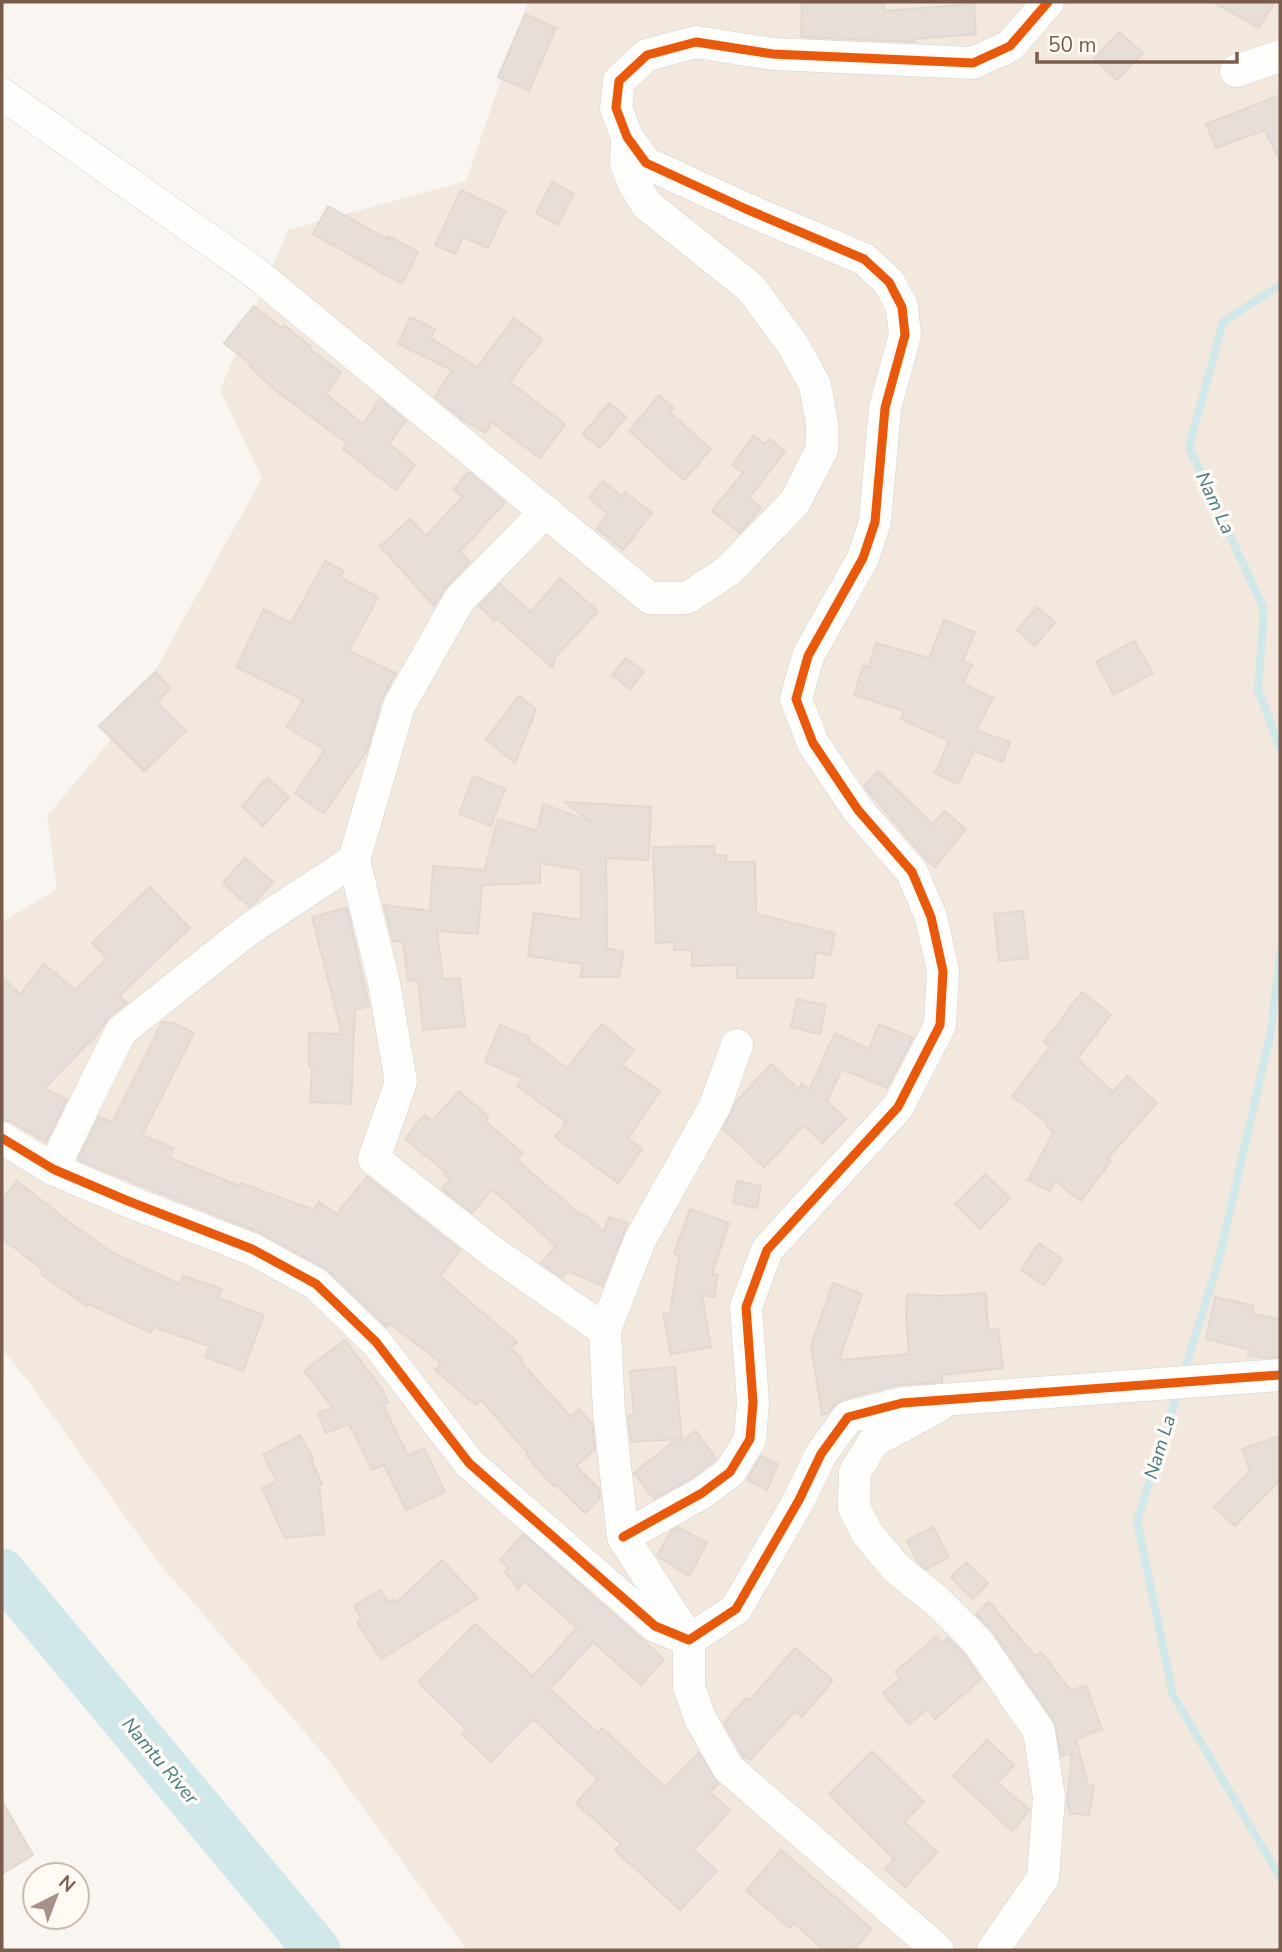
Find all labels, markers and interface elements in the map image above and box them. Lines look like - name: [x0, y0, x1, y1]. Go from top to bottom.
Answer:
- scale bar: [1037, 21, 1236, 65]
- text: 50 m: [1048, 31, 1097, 59]
- water label: Nam La: [1189, 468, 1241, 538]
- water label: Nam La: [1138, 1412, 1182, 1482]
- water label: Namtu River: [116, 1712, 205, 1811]
- north arrow: [21, 1861, 91, 1931]
- text: N: [53, 1870, 81, 1899]

